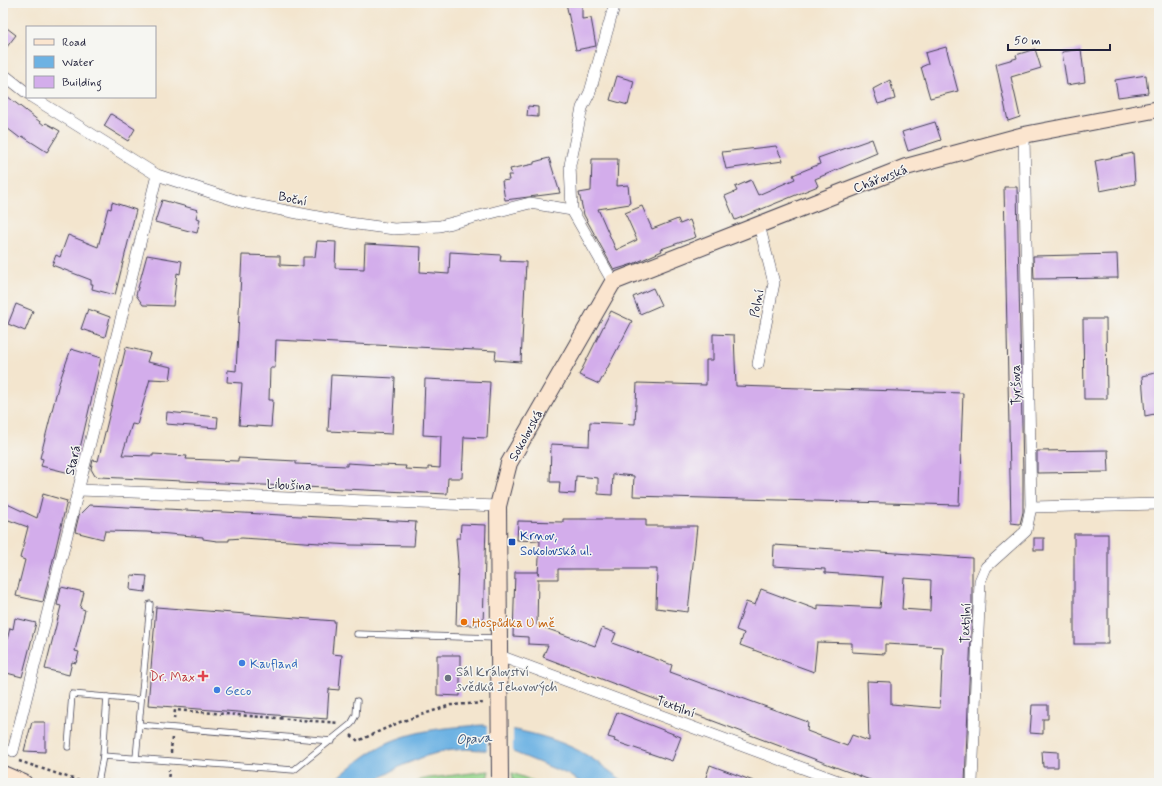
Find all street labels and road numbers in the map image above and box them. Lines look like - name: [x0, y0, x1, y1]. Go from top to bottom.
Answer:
- street label: Chářovská: [851, 161, 910, 197]
- street label: Boční: [277, 188, 309, 211]
- street label: Polní: [746, 288, 769, 319]
- street label: Tyršova: [1008, 364, 1025, 405]
- street label: Sokolovská: [505, 407, 547, 465]
- street label: Stará: [61, 443, 85, 477]
- street label: Libušina: [266, 476, 312, 495]
- street label: Textilní: [957, 602, 976, 644]
- street label: Textilní: [654, 692, 697, 722]

